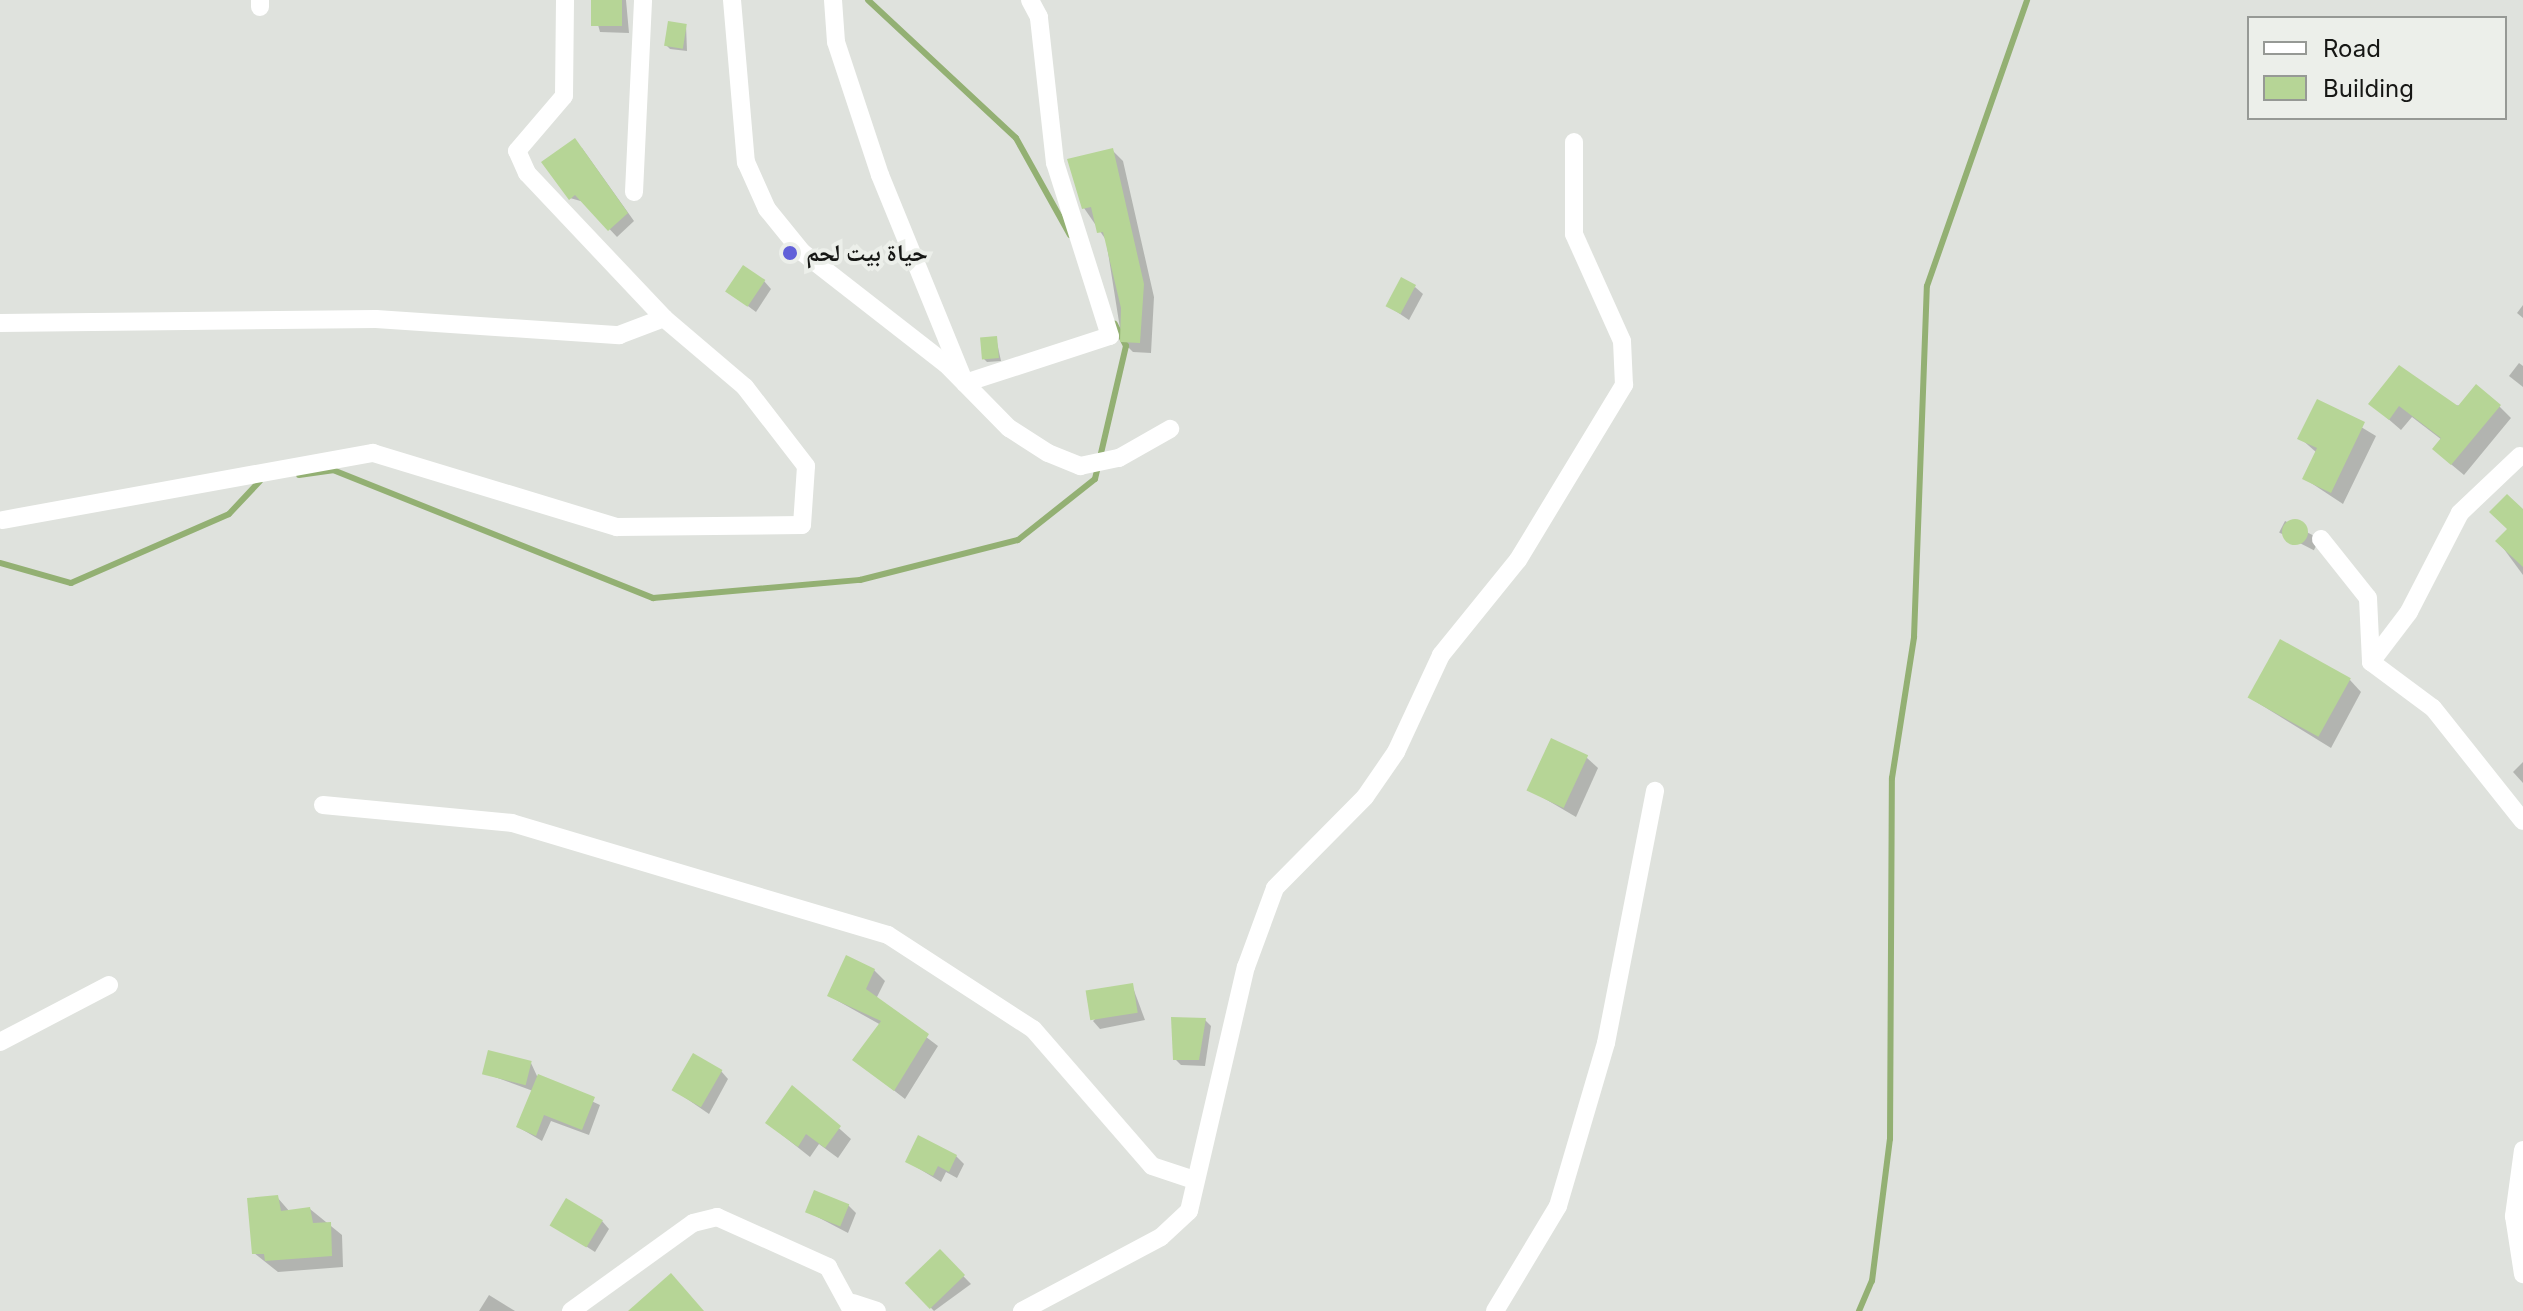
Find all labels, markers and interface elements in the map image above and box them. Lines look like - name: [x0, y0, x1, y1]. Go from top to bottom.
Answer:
- legend: [2247, 16, 2507, 120]
- text: Road: [2323, 34, 2381, 63]
- text: Building: [2323, 74, 2414, 103]
- place label: حياة بيت لحم: [806, 239, 928, 267]
- marker: حياة بيت لحم: [781, 244, 799, 262]

